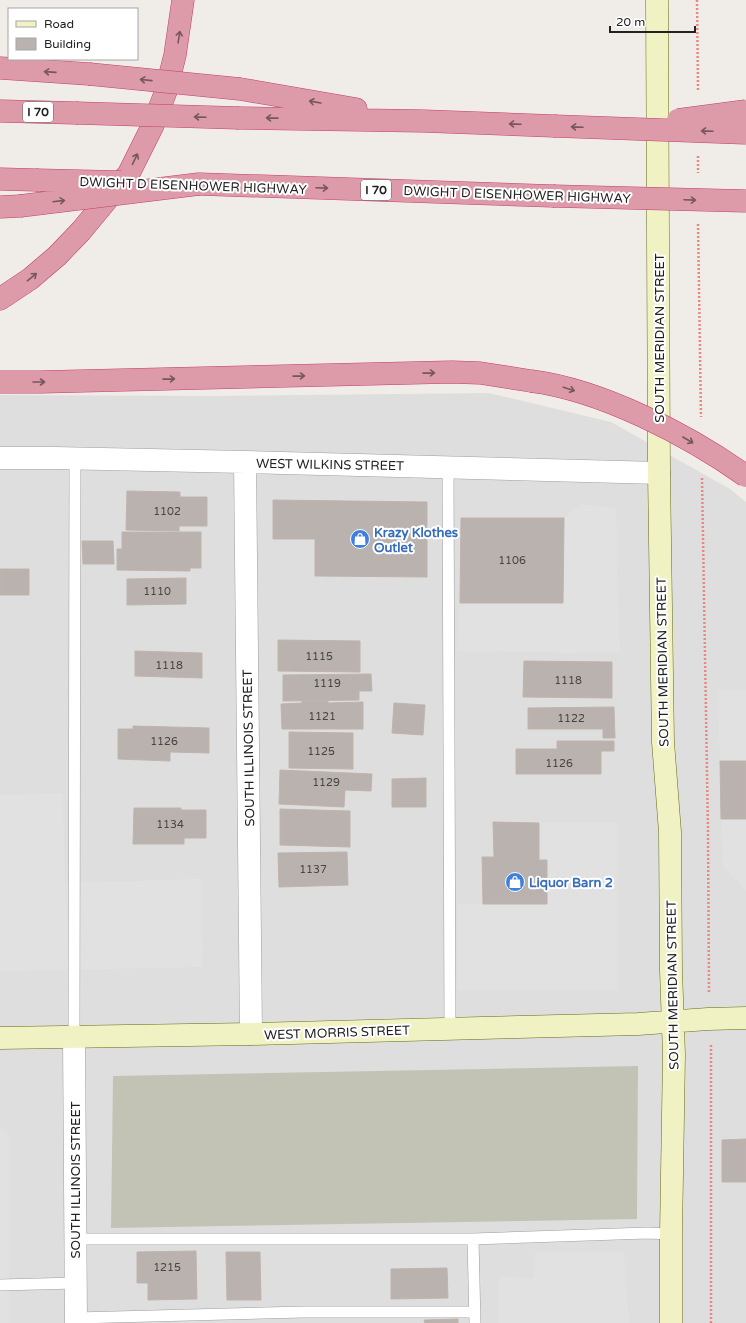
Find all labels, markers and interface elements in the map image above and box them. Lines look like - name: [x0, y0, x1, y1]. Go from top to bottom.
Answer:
- legend: [8, 8, 138, 60]
- scale bar: [610, 8, 695, 34]
- text: 20 m: [616, 15, 645, 29]
- text: Road: [44, 17, 74, 31]
- one-way arrow: [175, 31, 183, 44]
- text: Building: [44, 37, 91, 51]
- one-way arrow: [44, 68, 57, 75]
- one-way arrow: [140, 76, 153, 83]
- one-way arrow: [309, 98, 322, 106]
- road number: I 70: [23, 102, 53, 122]
- one-way arrow: [194, 113, 207, 121]
- one-way arrow: [266, 115, 279, 122]
- one-way arrow: [509, 121, 522, 128]
- one-way arrow: [571, 123, 584, 130]
- one-way arrow: [701, 127, 714, 135]
- one-way arrow: [132, 153, 140, 165]
- street label: DWIGHT D EISENHOWER HIGHWAY: [79, 174, 307, 198]
- road number: I 70: [361, 180, 391, 200]
- street label: DWIGHT D EISENHOWER HIGHWAY: [403, 183, 631, 207]
- one-way arrow: [315, 184, 328, 192]
- one-way arrow: [683, 196, 696, 203]
- one-way arrow: [52, 197, 65, 205]
- street label: SOUTH MERIDIAN STREET: [652, 253, 668, 423]
- one-way arrow: [27, 273, 38, 282]
- one-way arrow: [422, 369, 435, 377]
- one-way arrow: [292, 372, 305, 380]
- one-way arrow: [162, 375, 175, 383]
- one-way arrow: [32, 378, 45, 386]
- one-way arrow: [562, 386, 575, 393]
- one-way arrow: [682, 437, 694, 445]
- street label: WEST WILKINS STREET: [256, 456, 404, 474]
- house number: 1102: [153, 505, 181, 518]
- place label: Krazy Klothes Outlet: [374, 525, 458, 556]
- shop icon: Krazy Klothes Outlet: [349, 528, 371, 550]
- house number: 1106: [498, 554, 526, 567]
- street label: SOUTH MERIDIAN STREET: [654, 577, 672, 747]
- house number: 1110: [143, 585, 171, 598]
- house number: 1115: [305, 650, 333, 663]
- house number: 1118: [155, 659, 183, 672]
- street label: SOUTH ILLINOIS STREET: [240, 669, 258, 827]
- house number: 1118: [554, 674, 582, 687]
- house number: 1119: [313, 677, 341, 690]
- house number: 1121: [308, 710, 336, 723]
- house number: 1122: [557, 712, 585, 725]
- house number: 1126: [150, 735, 178, 748]
- house number: 1125: [307, 745, 335, 758]
- house number: 1126: [545, 757, 573, 770]
- house number: 1129: [312, 776, 340, 789]
- house number: 1134: [156, 818, 184, 831]
- house number: 1137: [299, 863, 327, 876]
- shop icon: Liquor Barn 2: [504, 871, 526, 893]
- place label: Liquor Barn 2: [529, 875, 613, 891]
- street label: SOUTH MERIDIAN STREET: [664, 900, 682, 1070]
- street label: WEST MORRIS STREET: [264, 1022, 410, 1044]
- street label: SOUTH ILLINOIS STREET: [68, 1101, 84, 1259]
- house number: 1215: [153, 1261, 181, 1274]

